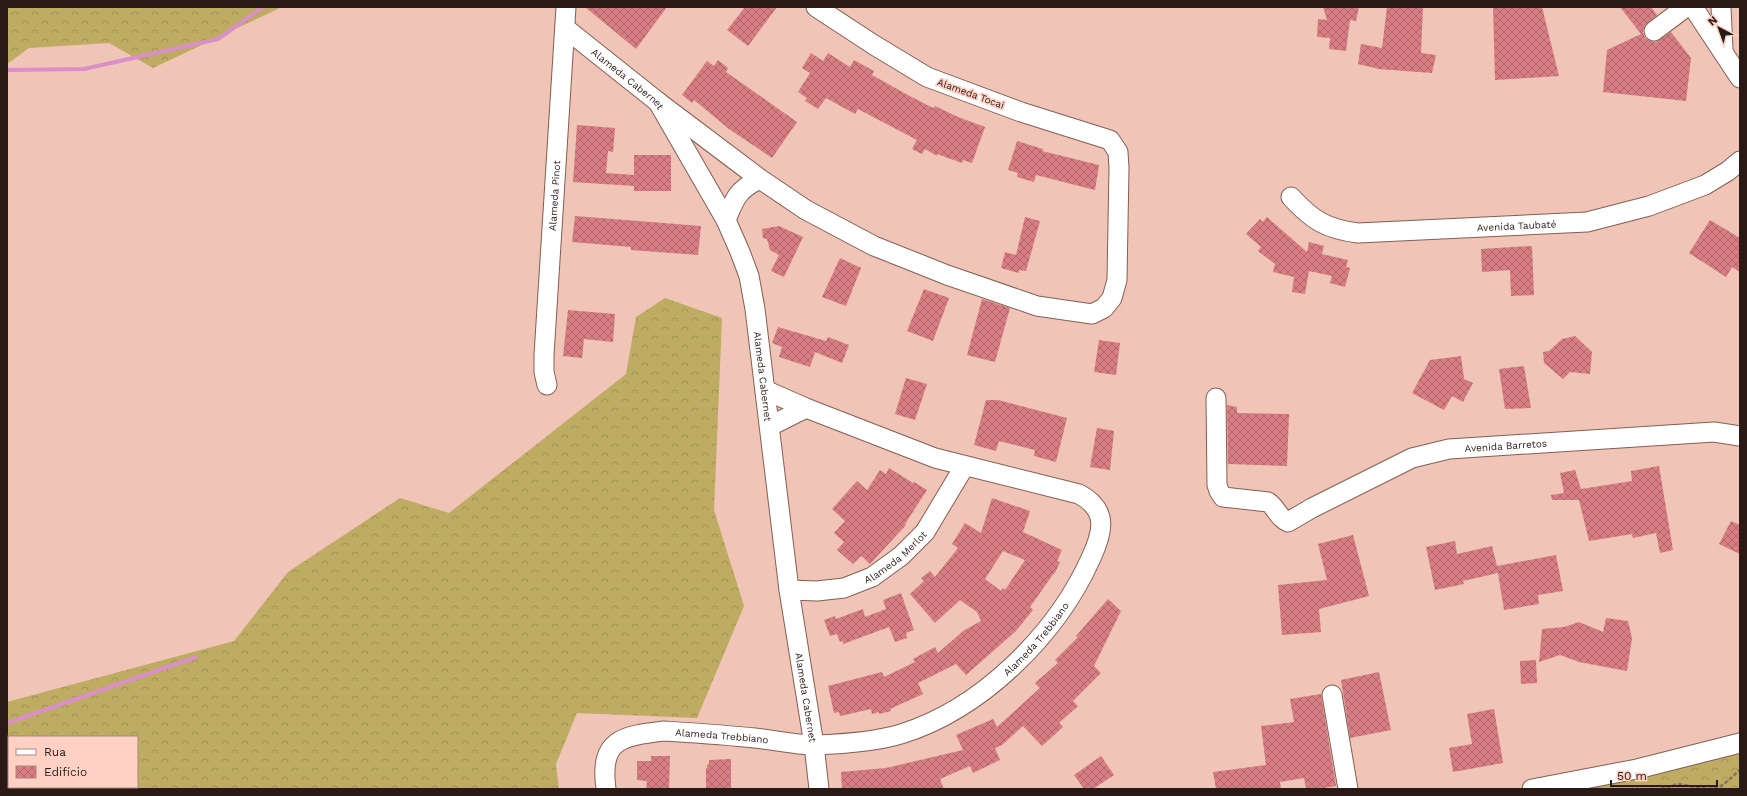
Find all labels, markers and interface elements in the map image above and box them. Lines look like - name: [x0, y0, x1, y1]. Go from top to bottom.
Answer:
- north arrow: [1699, 8, 1739, 48]
- text: N: [1705, 13, 1720, 28]
- street label: Alameda Cabernet: [589, 46, 666, 112]
- street label: Alameda Tocai: [936, 76, 1006, 111]
- street label: Alameda Pinot: [547, 159, 562, 231]
- street label: Avenida Taubaté: [1477, 218, 1557, 233]
- street label: Alameda Cabernet: [752, 331, 774, 423]
- street label: Avenida Barretos: [1464, 438, 1547, 454]
- street label: Alameda Merlot: [863, 528, 930, 585]
- street label: Alameda Trebbiano: [1001, 600, 1071, 678]
- street label: Alameda Cabernet: [793, 652, 819, 744]
- street label: Alameda Trebbiano: [675, 727, 769, 746]
- legend: [8, 736, 138, 788]
- text: Rua: [44, 745, 66, 759]
- scale bar: [1611, 762, 1717, 788]
- text: Edifício: [44, 765, 87, 779]
- text: 50 m: [1617, 769, 1647, 783]

